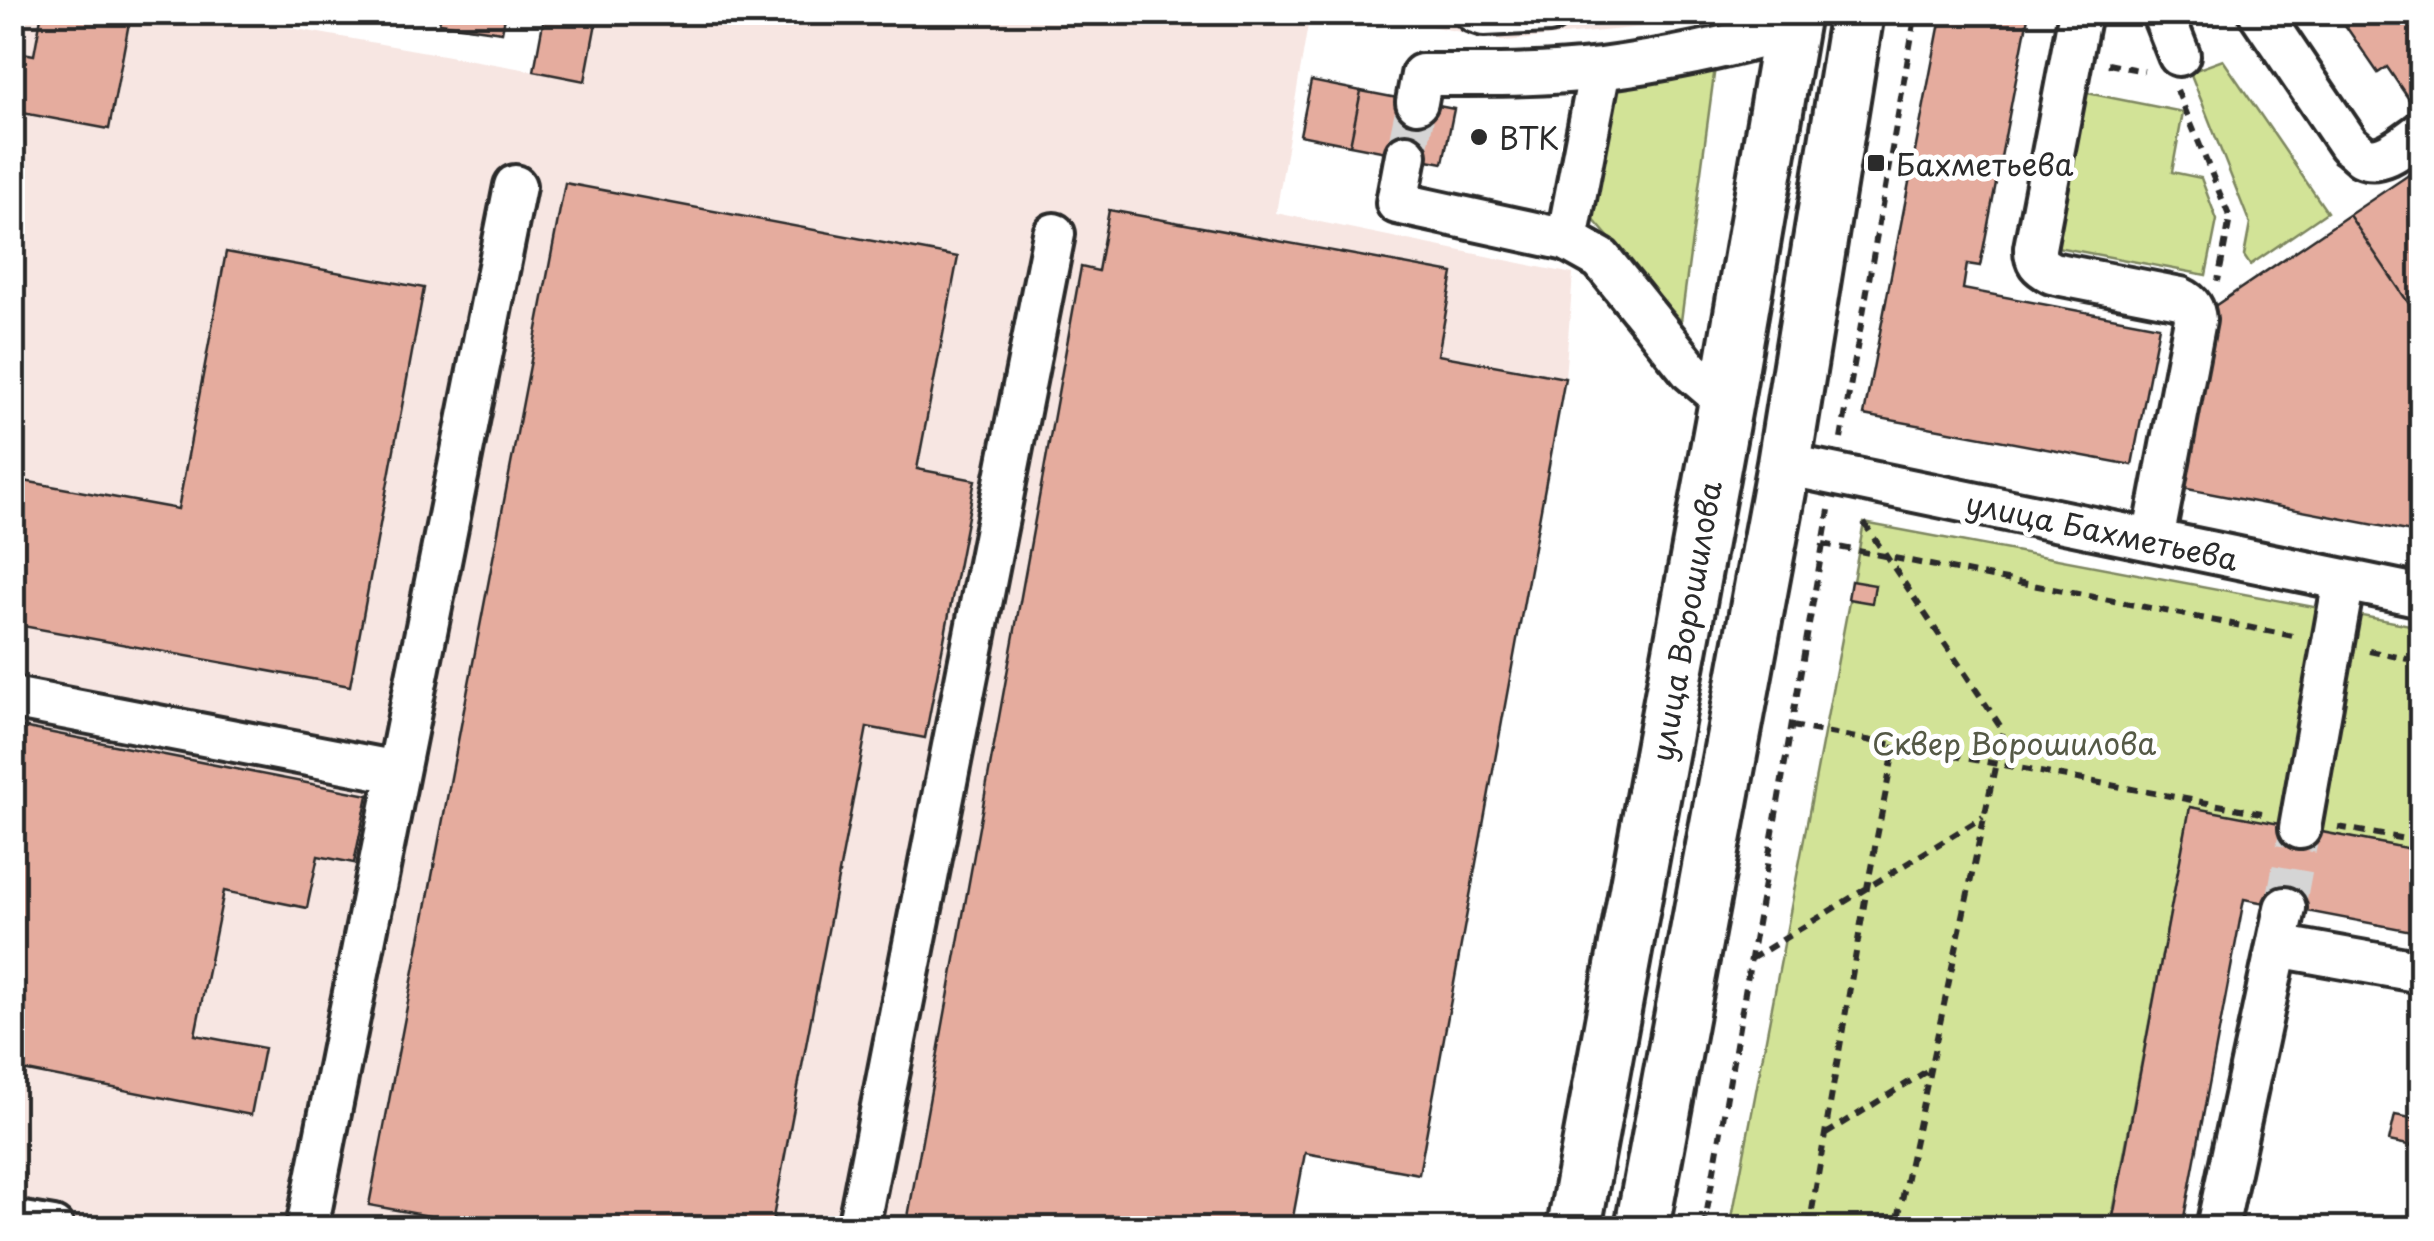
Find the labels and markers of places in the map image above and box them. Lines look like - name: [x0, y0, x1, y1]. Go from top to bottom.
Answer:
- place label: ВТК: [1499, 115, 1559, 160]
- marker: ВТК: [1468, 126, 1490, 148]
- place label: Бахметьева: [1896, 141, 2074, 186]
- marker: Бахметьева: [1865, 152, 1887, 174]

